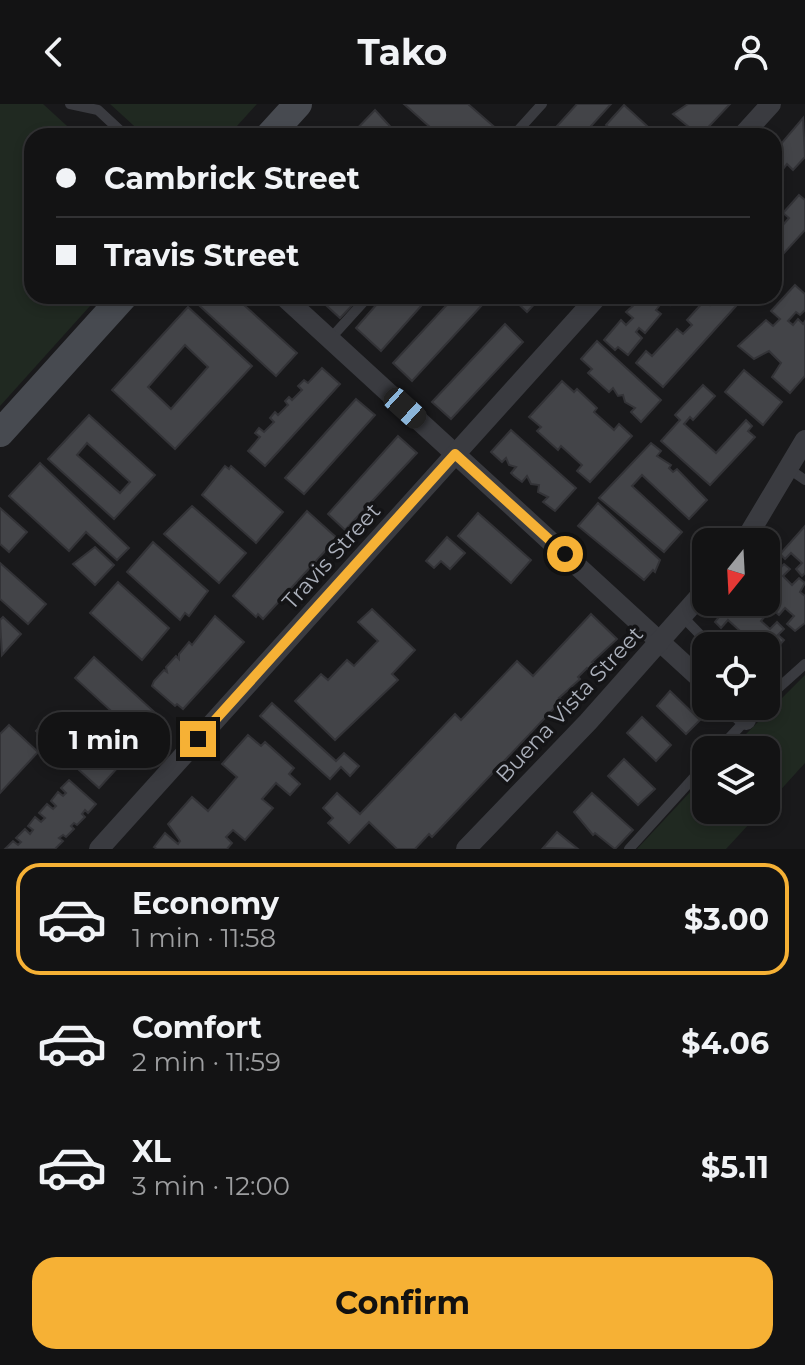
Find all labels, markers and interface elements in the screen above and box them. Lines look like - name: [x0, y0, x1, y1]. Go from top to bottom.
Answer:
- icon: back: [32, 30, 76, 74]
- text: Tako: [358, 30, 447, 74]
- icon: person: [729, 30, 773, 74]
- text: Cambrick Street: [104, 160, 360, 197]
- text: Travis Street: [104, 237, 299, 274]
- car: [379, 383, 431, 433]
- street label: Travis Street: [277, 498, 386, 615]
- north arrow: [692, 528, 780, 616]
- map controls: [692, 528, 780, 824]
- route start: [547, 536, 583, 572]
- street label: Buena Vista Street: [490, 621, 649, 788]
- button: locate: [692, 632, 780, 720]
- callout: 1 min: [38, 711, 170, 767]
- route end: [180, 721, 216, 757]
- text: 1 min: [69, 724, 139, 756]
- button: layers: [692, 736, 780, 824]
- icon: car: [36, 883, 108, 955]
- text: Economy: [132, 885, 279, 922]
- text: $3.00: [684, 901, 769, 938]
- text: 1 min · 11:58: [132, 922, 276, 954]
- icon: car: [36, 1007, 108, 1079]
- text: Comfort: [132, 1009, 262, 1046]
- text: $4.06: [681, 1025, 769, 1062]
- text: 2 min · 11:59: [132, 1046, 281, 1078]
- icon: car: [36, 1131, 108, 1203]
- text: XL: [132, 1133, 171, 1170]
- text: $5.11: [701, 1149, 769, 1186]
- text: 3 min · 12:00: [132, 1170, 290, 1202]
- button: Confirm: [32, 1257, 773, 1349]

